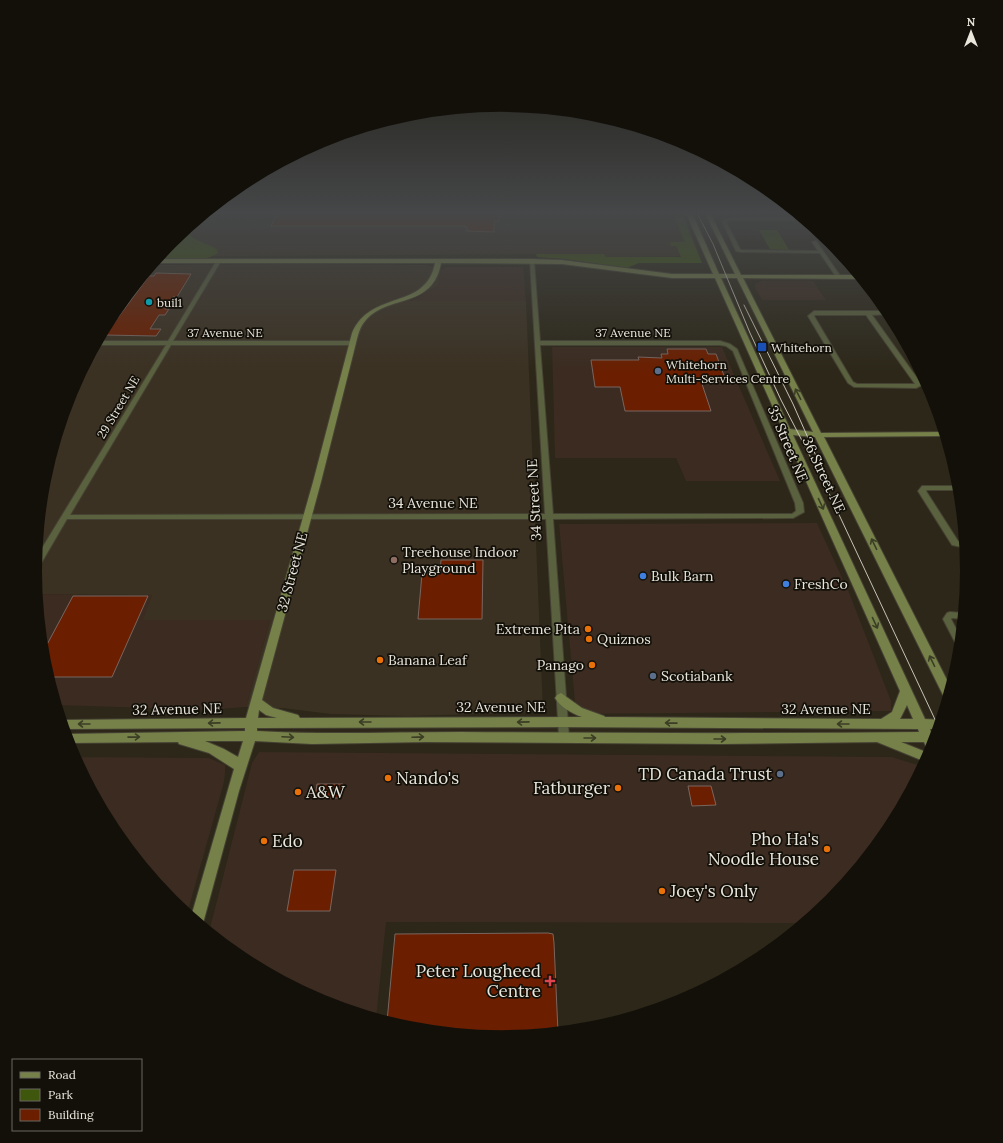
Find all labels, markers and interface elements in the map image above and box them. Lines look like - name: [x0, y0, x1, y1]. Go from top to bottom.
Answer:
- north arrow: [951, 12, 991, 52]
- text: N: [967, 15, 976, 29]
- place label: buil1: [157, 295, 182, 310]
- marker: buil1: [144, 297, 154, 307]
- street label: 37 Avenue NE: [187, 325, 263, 340]
- street label: 37 Avenue NE: [595, 325, 671, 340]
- place label: Whitehorn: [771, 340, 832, 355]
- marker: Whitehorn: [756, 341, 768, 353]
- place label: Whitehorn Multi-Services Centre: [666, 357, 790, 386]
- marker: Whitehorn Multi-Services Centre: [653, 366, 663, 376]
- street label: 29 Street NE: [93, 373, 143, 441]
- one-way arrow: [794, 388, 801, 400]
- street label: 35 Street NE: [764, 403, 812, 485]
- street label: 36 Street NE: [798, 434, 850, 516]
- street label: 34 Street NE: [523, 458, 545, 541]
- street label: 34 Avenue NE: [388, 494, 478, 512]
- one-way arrow: [817, 498, 825, 510]
- street label: 32 Street NE: [273, 530, 311, 614]
- one-way arrow: [870, 538, 877, 550]
- place label: Treehouse Indoor Playground: [402, 543, 518, 577]
- marker: Treehouse Indoor Playground: [389, 555, 399, 565]
- place label: Bulk Barn: [651, 567, 714, 585]
- marker: Bulk Barn: [638, 571, 648, 581]
- place label: FreshCo: [794, 575, 848, 593]
- marker: FreshCo: [781, 579, 791, 589]
- one-way arrow: [871, 616, 879, 628]
- place label: Extreme Pita: [496, 620, 580, 638]
- marker: Extreme Pita: [583, 624, 593, 634]
- place label: Quiznos: [597, 630, 651, 648]
- marker: Quiznos: [584, 634, 594, 644]
- place label: Banana Leaf: [388, 651, 468, 669]
- marker: Banana Leaf: [375, 655, 385, 665]
- one-way arrow: [928, 655, 935, 667]
- place label: Panago: [537, 656, 584, 674]
- marker: Panago: [587, 660, 597, 670]
- place label: Scotiabank: [661, 667, 733, 685]
- marker: Scotiabank: [648, 671, 658, 681]
- street label: 32 Avenue NE: [456, 698, 546, 716]
- street label: 32 Avenue NE: [132, 699, 222, 719]
- street label: 32 Avenue NE: [781, 700, 871, 718]
- one-way arrow: [359, 718, 372, 726]
- one-way arrow: [517, 718, 530, 726]
- one-way arrow: [208, 719, 221, 727]
- one-way arrow: [665, 719, 678, 727]
- one-way arrow: [78, 720, 91, 728]
- one-way arrow: [837, 720, 850, 728]
- one-way arrow: [127, 733, 140, 741]
- one-way arrow: [411, 733, 424, 741]
- one-way arrow: [281, 734, 294, 741]
- one-way arrow: [583, 734, 596, 742]
- one-way arrow: [713, 735, 726, 743]
- place label: TD Canada Trust: [638, 763, 772, 785]
- place label: Nando's: [396, 767, 459, 789]
- marker: TD Canada Trust: [775, 769, 785, 779]
- marker: Nando's: [383, 773, 393, 783]
- place label: Fatburger: [533, 777, 611, 799]
- place label: A&W: [305, 781, 346, 803]
- marker: Fatburger: [613, 783, 623, 793]
- marker: A&W: [293, 787, 303, 797]
- place label: Pho Ha's Noodle House: [708, 828, 819, 870]
- place label: Edo: [272, 830, 303, 852]
- marker: Edo: [259, 836, 269, 846]
- marker: Pho Ha's Noodle House: [822, 844, 832, 854]
- place label: Joey's Only: [669, 880, 758, 902]
- marker: Joey's Only: [657, 886, 667, 896]
- place label: Peter Lougheed Centre: [416, 960, 541, 1002]
- marker: Peter Lougheed Centre: [544, 975, 556, 987]
- legend: [12, 1059, 142, 1131]
- text: Road: [48, 1067, 76, 1082]
- text: Park: [48, 1087, 74, 1102]
- text: Building: [48, 1107, 94, 1122]

